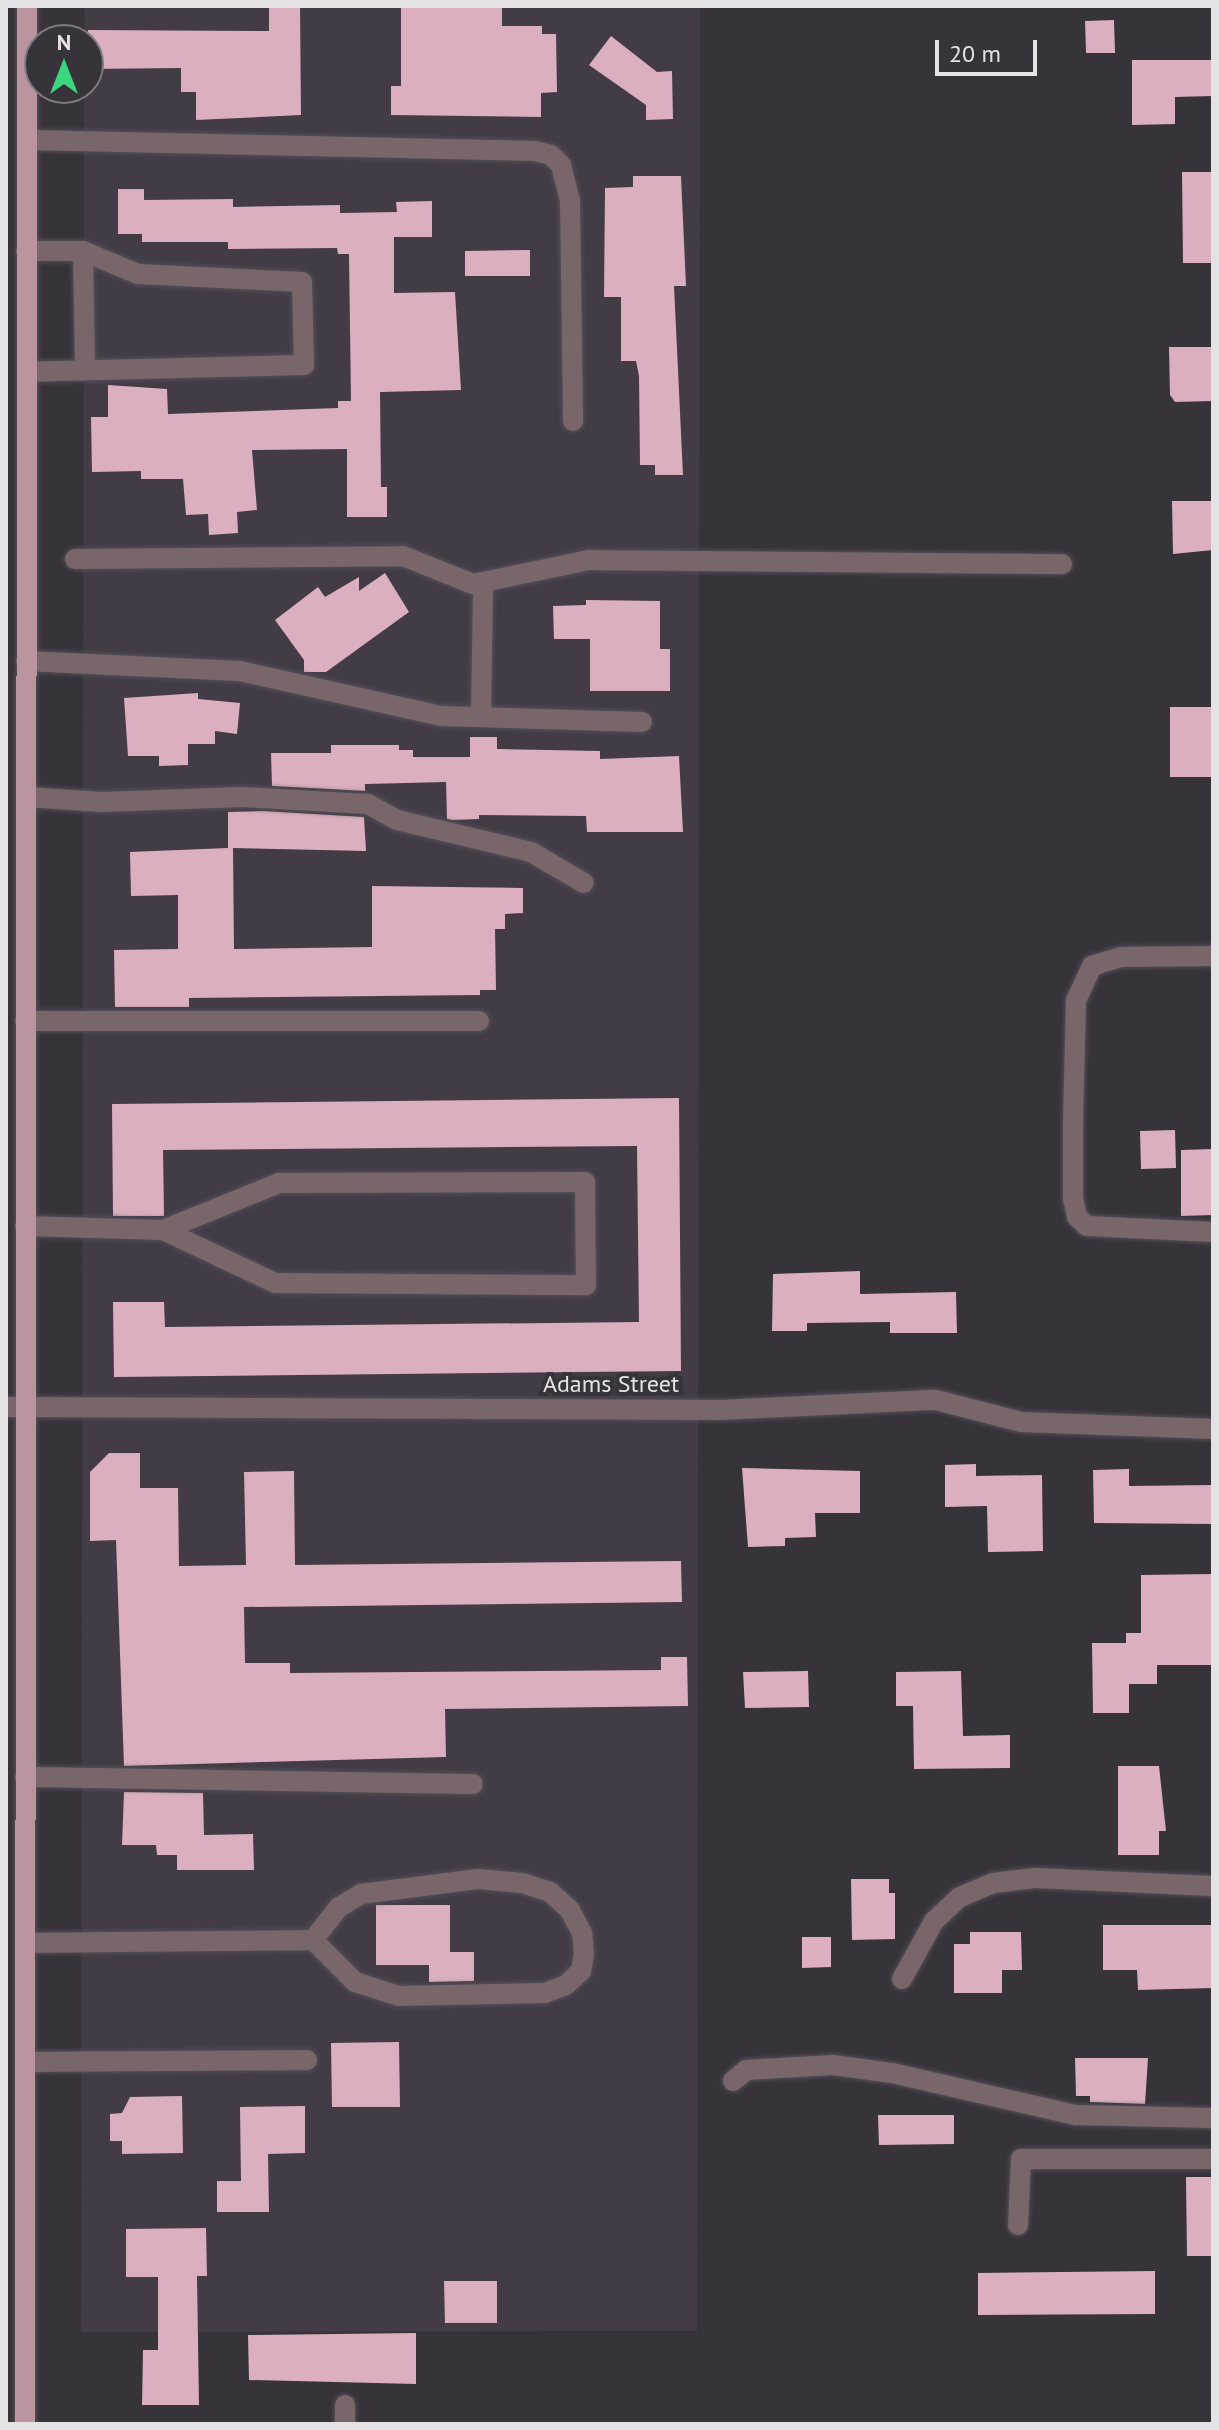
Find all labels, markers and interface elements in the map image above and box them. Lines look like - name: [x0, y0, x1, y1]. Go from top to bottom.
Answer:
- north arrow: [24, 24, 104, 104]
- scale bar: [939, 24, 1041, 74]
- text: N: [57, 28, 71, 56]
- text: 20 m: [949, 38, 1001, 69]
- street label: Adams Street: [543, 1370, 679, 1398]

